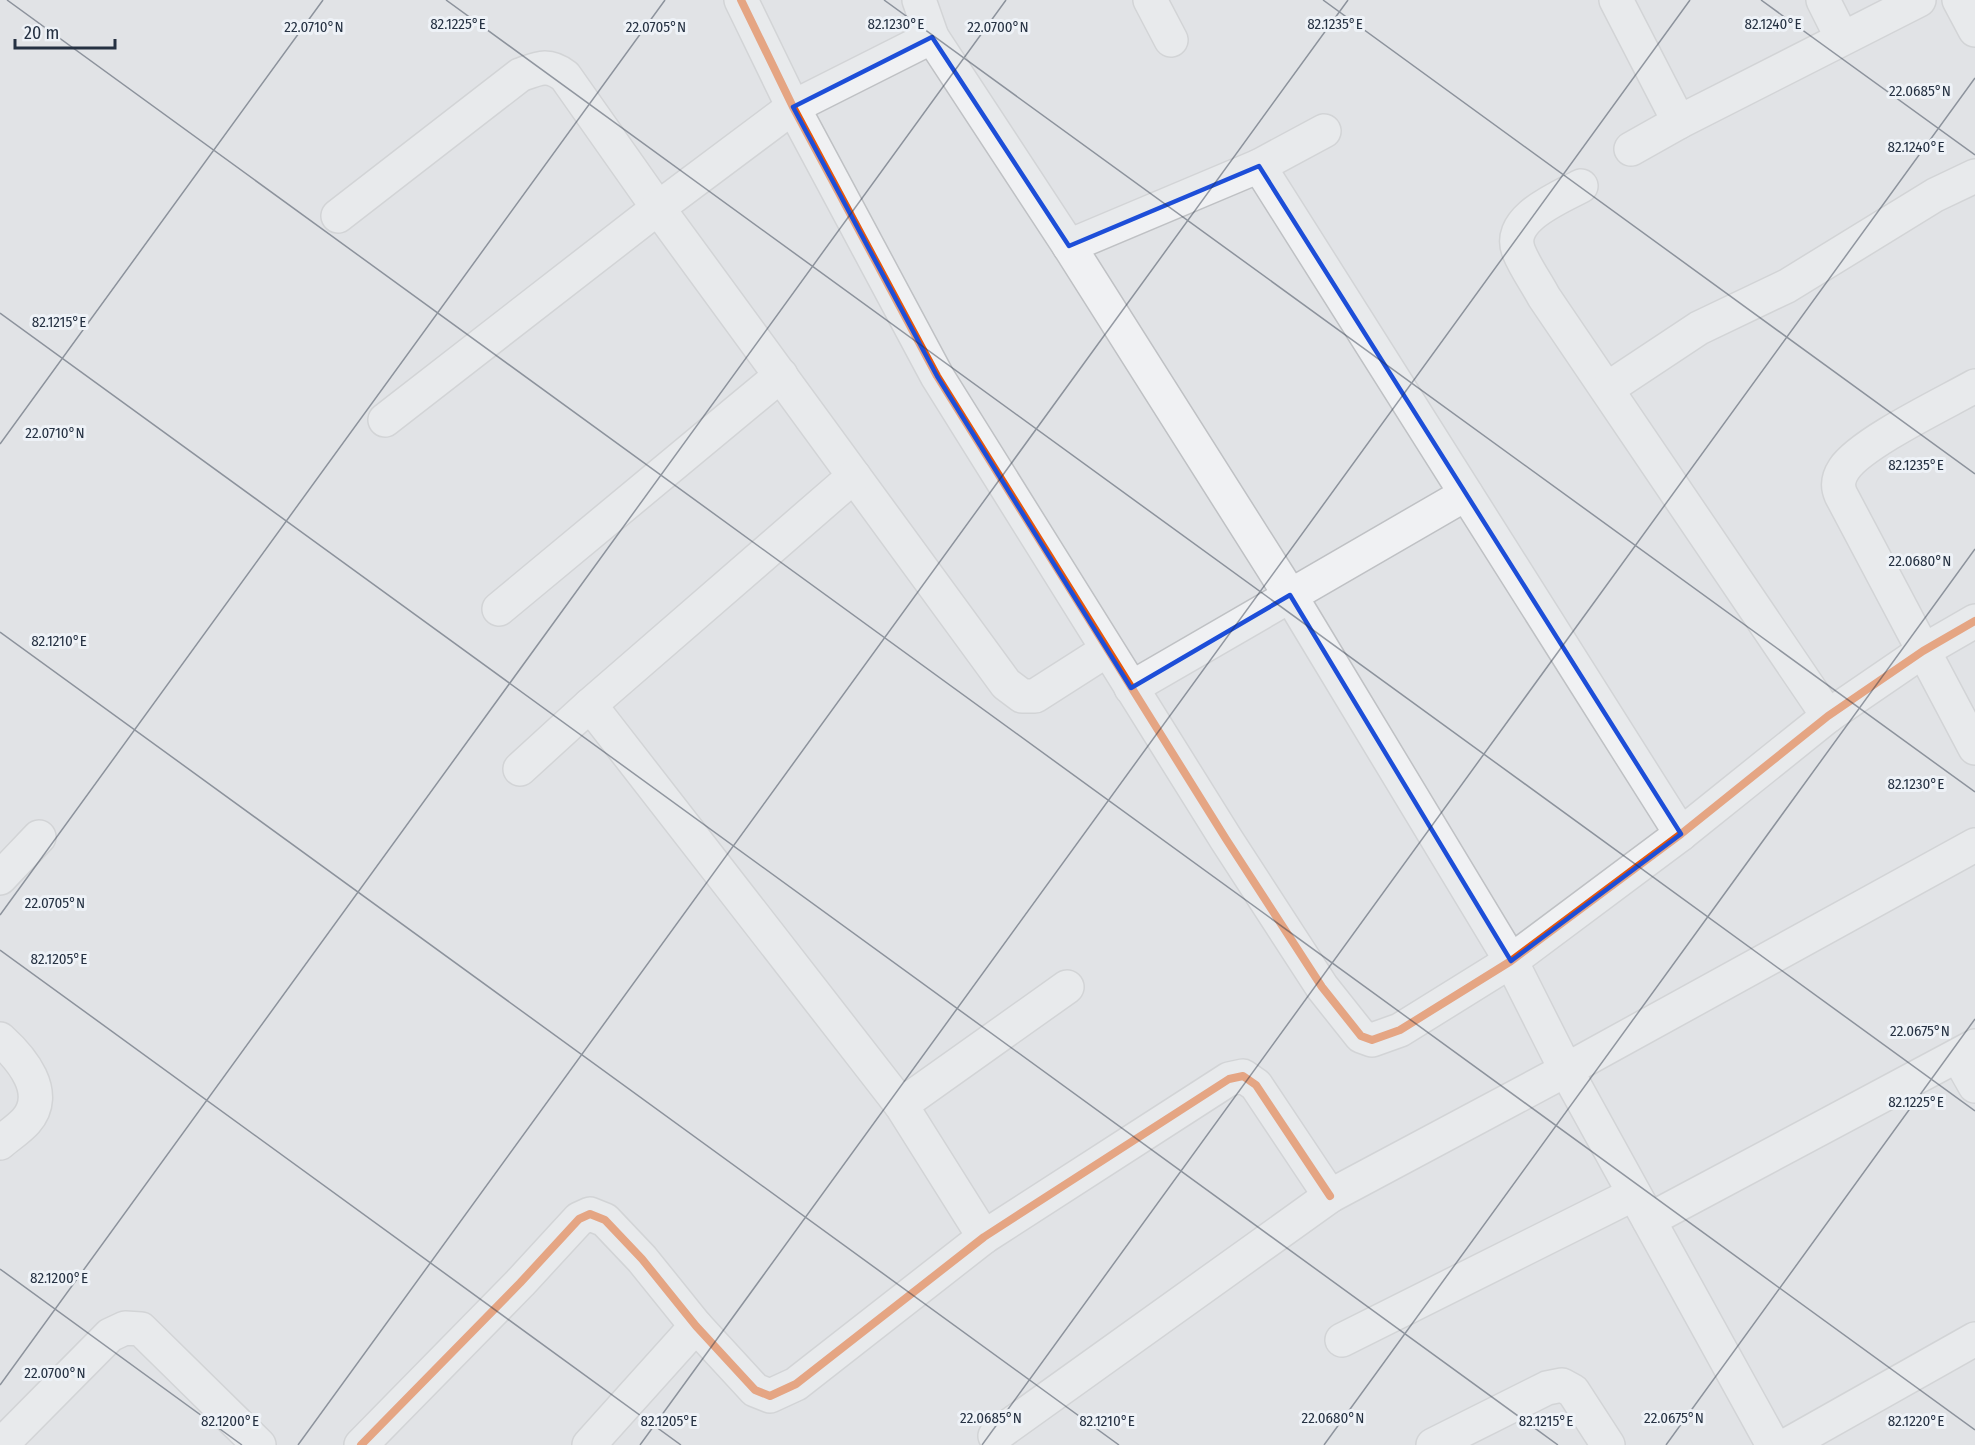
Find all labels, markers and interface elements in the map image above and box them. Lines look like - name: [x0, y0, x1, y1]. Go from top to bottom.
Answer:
- scale bar: [15, 12, 116, 50]
- text: 82.1225°E: [430, 15, 486, 33]
- text: 82.1230°E: [868, 15, 924, 33]
- text: 82.1235°E: [1307, 15, 1363, 33]
- text: 82.1240°E: [1744, 15, 1802, 33]
- text: 22.0710°N: [284, 18, 344, 36]
- text: 22.0705°N: [626, 18, 686, 36]
- text: 22.0700°N: [967, 18, 1029, 36]
- text: 20 m: [24, 22, 59, 44]
- text: 22.0685°N: [1889, 82, 1951, 100]
- text: 82.1240°E: [1887, 138, 1945, 156]
- text: 82.1215°E: [32, 313, 86, 331]
- text: 22.0710°N: [25, 424, 85, 442]
- text: 82.1235°E: [1888, 456, 1944, 474]
- text: 22.0680°N: [1889, 552, 1951, 570]
- text: 82.1210°E: [31, 632, 87, 650]
- text: 82.1230°E: [1888, 775, 1944, 793]
- text: 22.0705°N: [25, 894, 85, 912]
- text: 82.1205°E: [31, 950, 87, 968]
- text: 22.0675°N: [1890, 1022, 1950, 1040]
- text: 82.1225°E: [1888, 1093, 1944, 1111]
- text: 82.1200°E: [30, 1269, 88, 1287]
- text: 22.0700°N: [24, 1364, 86, 1382]
- text: 22.0685°N: [960, 1409, 1022, 1427]
- text: 22.0680°N: [1302, 1409, 1364, 1427]
- text: 22.0675°N: [1644, 1409, 1704, 1427]
- text: 82.1200°E: [201, 1412, 259, 1430]
- text: 82.1205°E: [641, 1412, 697, 1430]
- text: 82.1210°E: [1079, 1412, 1135, 1430]
- text: 82.1215°E: [1519, 1412, 1573, 1430]
- text: 82.1220°E: [1888, 1412, 1944, 1430]

